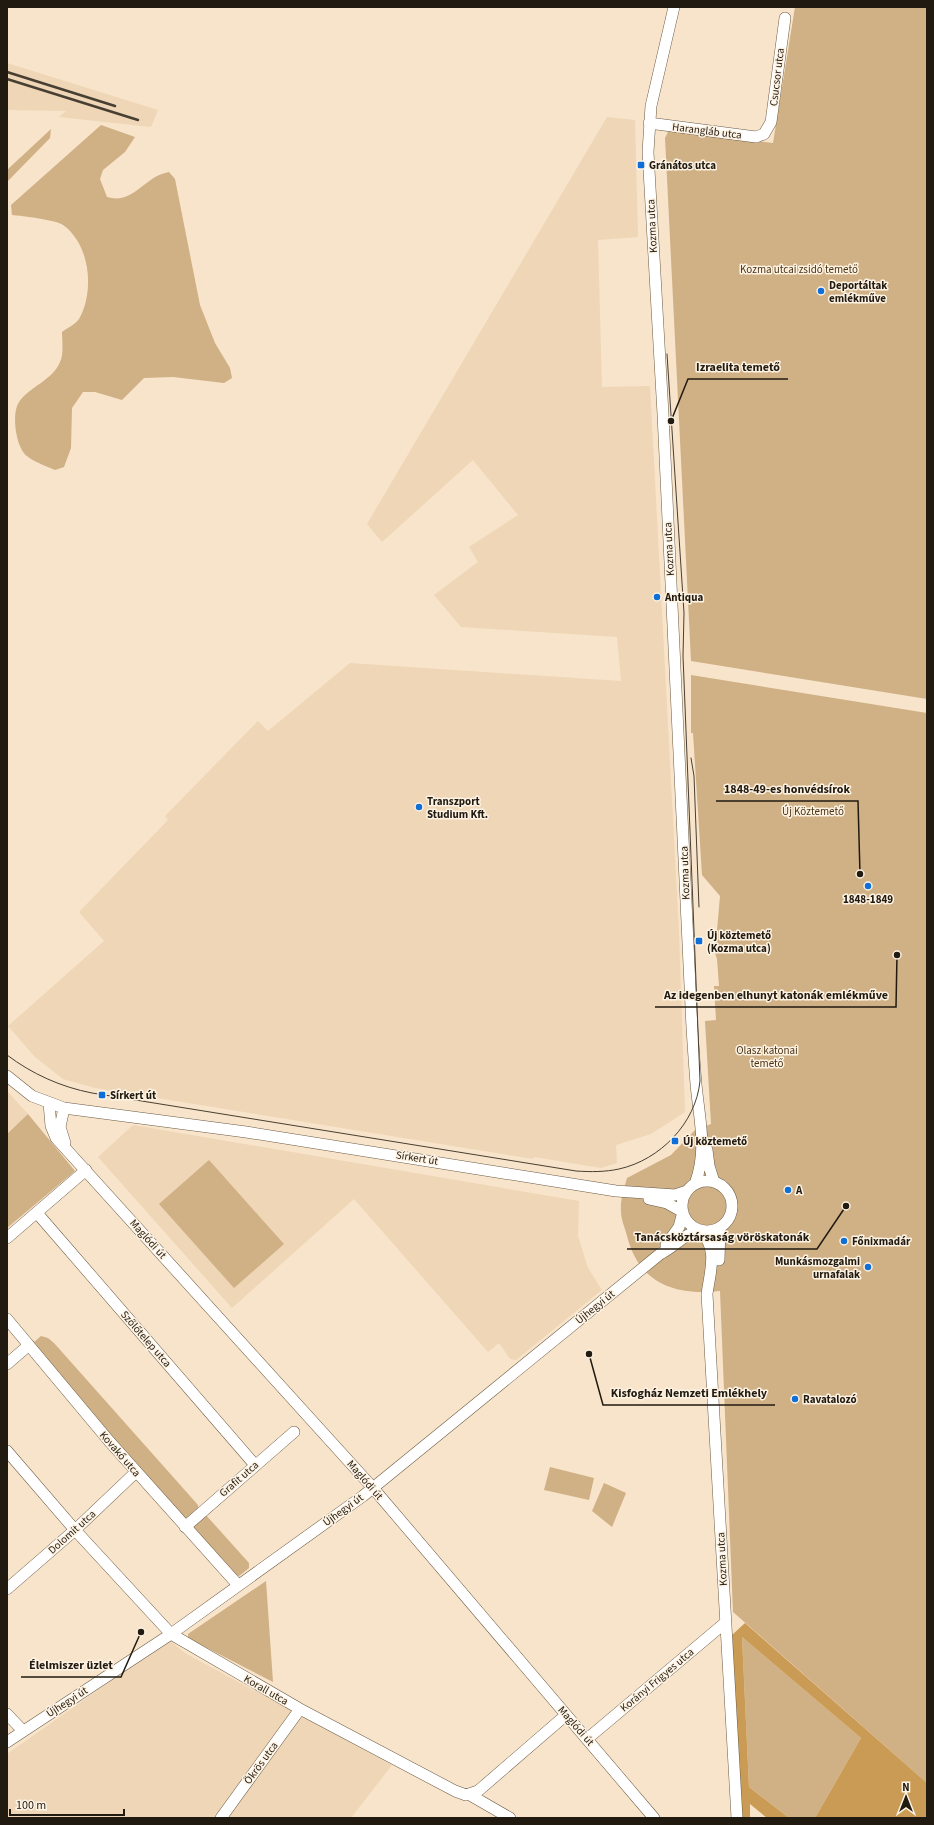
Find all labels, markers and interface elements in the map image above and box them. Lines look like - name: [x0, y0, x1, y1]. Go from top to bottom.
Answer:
- street label: Csucsor utca: [766, 47, 788, 107]
- street label: Harangláb utca: [671, 119, 743, 143]
- place label: Gránátos utca: [649, 158, 716, 173]
- marker: Gránátos utca: [636, 160, 646, 170]
- street label: Kozma utca: [643, 199, 661, 253]
- park label: Kozma utcai zsidó temető: [740, 262, 858, 277]
- place label: Deportáltak emlékműve: [829, 278, 887, 306]
- marker: Deportáltak emlékműve: [816, 286, 826, 296]
- callout: Izraelita temető: [688, 355, 788, 379]
- text: Izraelita temető: [696, 359, 780, 376]
- street label: Kozma utca: [660, 522, 678, 576]
- place label: Antiqua: [664, 590, 703, 605]
- marker: Antiqua: [652, 592, 662, 602]
- callout: 1848-49-es honvédsírok: [716, 777, 858, 801]
- text: 1848-49-es honvédsírok: [724, 781, 850, 798]
- place label: Transzport Studium Kft.: [427, 794, 488, 822]
- marker: Transzport Studium Kft.: [414, 802, 424, 812]
- park label: Új Köztemető: [782, 804, 844, 819]
- street label: Kozma utca: [677, 846, 693, 900]
- marker: 1848-1849: [863, 881, 873, 891]
- place label: 1848-1849: [843, 892, 893, 907]
- place label: Új köztemető (Kozma utca): [707, 928, 771, 956]
- marker: Új köztemető (Kozma utca): [694, 936, 704, 946]
- callout: Az idegenben elhunyt katonák emlékműve: [655, 983, 896, 1007]
- text: Az idegenben elhunyt katonák emlékműve: [663, 987, 888, 1004]
- park label: Olasz katonai temető: [736, 1043, 798, 1071]
- place label: Sírkert út: [110, 1088, 157, 1103]
- marker: Sírkert út: [97, 1090, 107, 1100]
- place label: Új köztemető: [683, 1134, 747, 1149]
- marker: Új köztemető: [670, 1136, 680, 1146]
- street label: Sírkert út: [395, 1147, 439, 1169]
- place label: A: [795, 1183, 803, 1198]
- marker: A: [783, 1185, 793, 1195]
- street label: Maglódi út: [126, 1216, 170, 1262]
- callout: Tanácsköztársaság vöröskatonák: [627, 1225, 817, 1249]
- text: Tanácsköztársaság vöröskatonák: [635, 1229, 810, 1246]
- place label: Főnixmadár: [852, 1234, 911, 1249]
- marker: Főnixmadár: [839, 1236, 849, 1246]
- place label: Munkásmozgalmi urnafalak: [775, 1254, 860, 1282]
- marker: Munkásmozgalmi urnafalak: [863, 1262, 873, 1272]
- street label: Újhegyi út: [572, 1286, 618, 1327]
- street label: Szőlőtelep utca: [117, 1307, 175, 1371]
- callout: Kisfogház Nemzeti Emlékhely: [603, 1381, 775, 1405]
- text: Kisfogház Nemzeti Emlékhely: [611, 1385, 768, 1402]
- place label: Ravatalozó: [803, 1392, 857, 1407]
- marker: Ravatalozó: [790, 1394, 800, 1404]
- street label: Kovakő utca: [96, 1428, 144, 1480]
- street label: Maglódi út: [343, 1457, 387, 1503]
- street label: Grafit utca: [216, 1458, 262, 1500]
- street label: Újhegyi út: [320, 1490, 366, 1530]
- street label: Dolomit utca: [45, 1507, 99, 1557]
- street label: Kozma utca: [713, 1532, 731, 1586]
- street label: Korányi Frigyes utca: [617, 1645, 697, 1715]
- callout: Élelmiszer üzlet: [21, 1653, 121, 1677]
- text: Élelmiszer üzlet: [29, 1657, 113, 1674]
- street label: Korall utca: [241, 1671, 291, 1709]
- street label: Újhegyi út: [43, 1683, 91, 1721]
- street label: Maglódi út: [554, 1703, 598, 1749]
- street label: Ökrös utca: [240, 1739, 282, 1787]
- north arrow: [886, 1777, 926, 1817]
- text: N: [902, 1780, 910, 1795]
- scale bar: [10, 1791, 124, 1817]
- text: 100 m: [16, 1797, 46, 1814]

